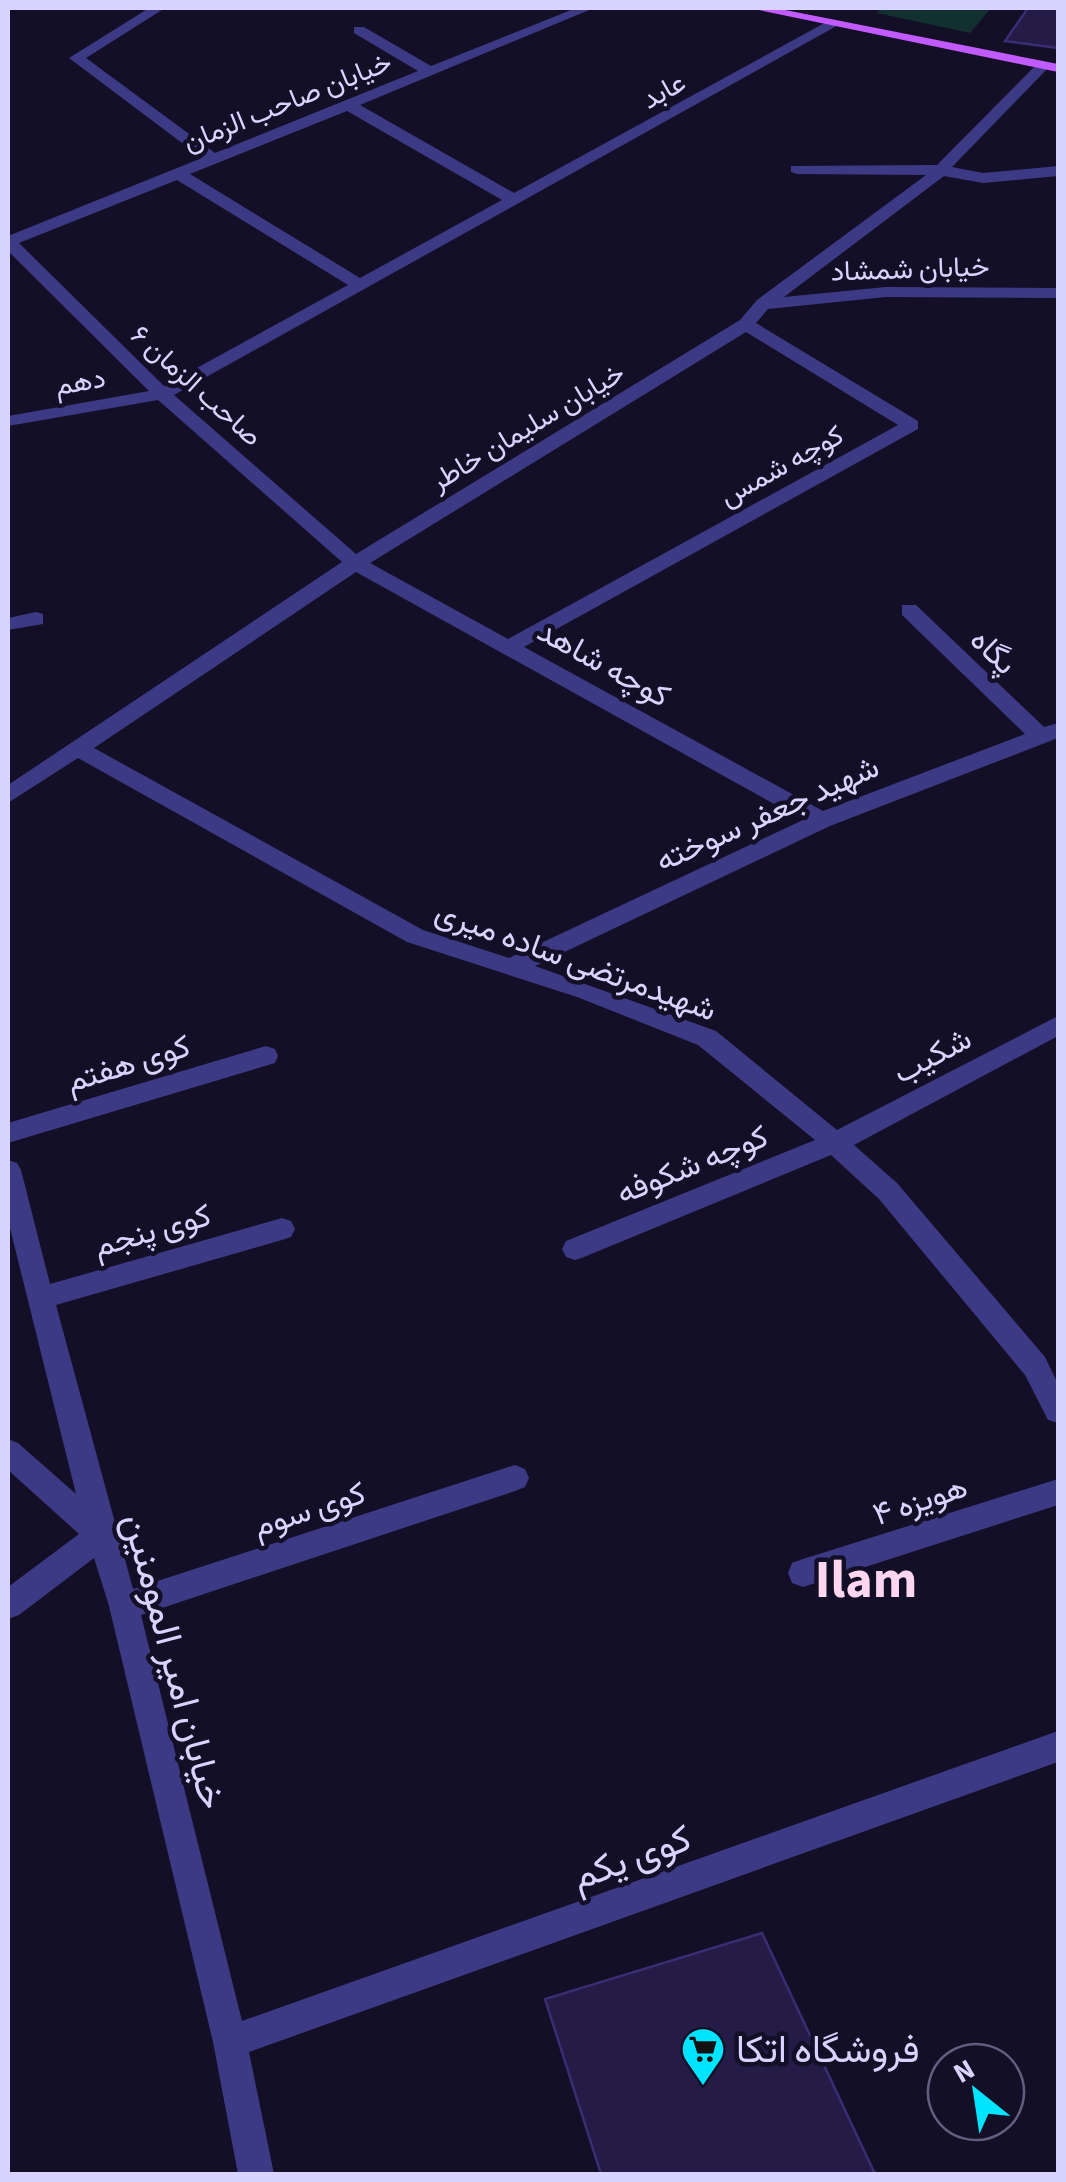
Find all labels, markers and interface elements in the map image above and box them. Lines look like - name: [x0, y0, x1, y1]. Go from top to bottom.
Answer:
- street label: خیابان صاحب الزمان: [177, 42, 398, 162]
- street label: عابد: [634, 62, 693, 119]
- street label: خیابان شمشاد: [830, 246, 990, 292]
- street label: صاحب الزمان ۶: [122, 316, 271, 456]
- street label: خیابان سلیمان خاطر: [422, 353, 632, 501]
- street label: دهم: [52, 358, 109, 406]
- street label: کوچه شمس: [712, 415, 851, 516]
- street label: کوچه شاهد: [529, 608, 678, 719]
- street label: پگاه: [959, 618, 1027, 685]
- street label: شهید جعفر سوخته: [648, 744, 887, 884]
- street label: شهیدمرتضی ساده میری: [428, 889, 723, 1033]
- street label: شکیب: [885, 1016, 980, 1096]
- street label: کوی هفتم: [61, 1023, 196, 1105]
- street label: کوچه شکوفه: [610, 1114, 775, 1216]
- street label: کوی پنجم: [88, 1192, 216, 1270]
- street label: هویزه ۴: [867, 1464, 974, 1538]
- street label: کوی سوم: [247, 1470, 372, 1550]
- street label: خیابان امیر المومنین: [109, 1507, 239, 1815]
- district label: Ilam: [815, 1544, 917, 1618]
- street label: کوی یکم: [564, 1811, 699, 1904]
- place label: فروشگاه اتکا: [736, 2023, 920, 2077]
- supermarket icon: فروشگاه اتکا: [680, 2026, 726, 2087]
- north arrow: [926, 2042, 1026, 2142]
- text: N: [946, 2049, 982, 2093]

